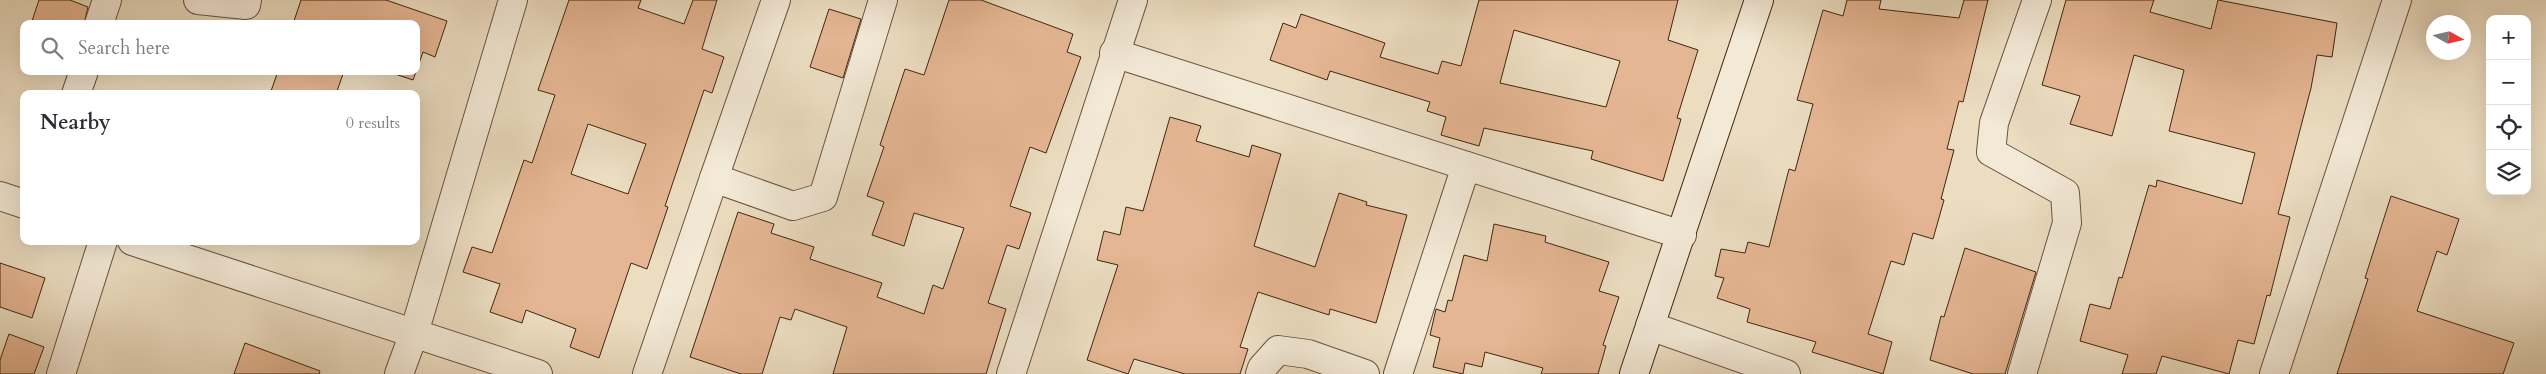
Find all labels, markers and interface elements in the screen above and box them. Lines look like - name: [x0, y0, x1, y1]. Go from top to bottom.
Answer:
- north arrow: [2426, 15, 2471, 60]
- map controls: [2486, 15, 2531, 195]
- button: +: [2486, 15, 2531, 60]
- search box: [20, 20, 420, 75]
- icon: search: [38, 34, 66, 62]
- text: Search here: [78, 35, 170, 61]
- button: −: [2486, 60, 2531, 105]
- button: locate: [2486, 105, 2531, 150]
- text: Nearby: [40, 108, 111, 137]
- text: 0 results: [346, 112, 400, 134]
- button: layers: [2486, 150, 2531, 195]

